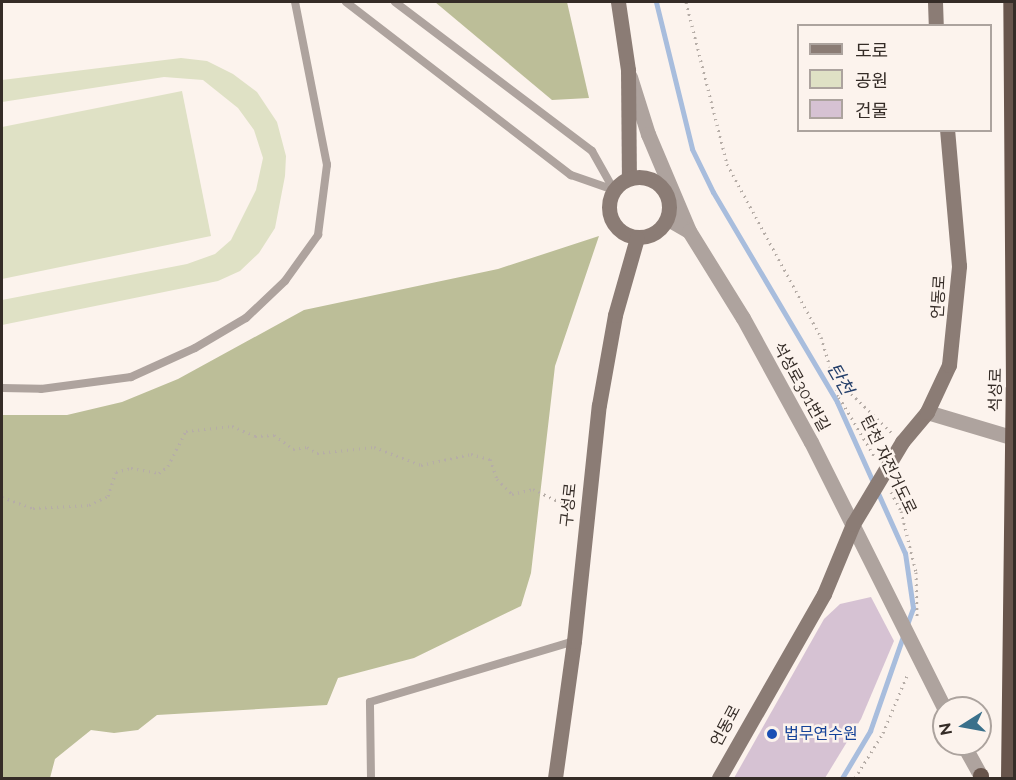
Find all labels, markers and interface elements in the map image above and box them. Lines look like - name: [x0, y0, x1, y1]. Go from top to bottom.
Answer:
- legend: [797, 24, 992, 132]
- text: 도로: [855, 40, 888, 61]
- text: 공원: [855, 70, 888, 91]
- text: 건물: [855, 100, 888, 121]
- street label: 언동로: [928, 274, 950, 320]
- street label: 석성로301번길: [769, 339, 833, 435]
- water label: 탄천: [822, 359, 858, 399]
- street label: 석성로: [986, 368, 1006, 412]
- street label: 탄천 자전거도로: [856, 413, 920, 517]
- street label: 구성로: [557, 482, 581, 528]
- north arrow: [932, 696, 992, 756]
- street label: 언동로: [707, 702, 745, 750]
- text: N: [935, 721, 956, 737]
- place label: 법무연수원: [784, 724, 858, 744]
- marker: 법무연수원: [765, 727, 779, 741]

